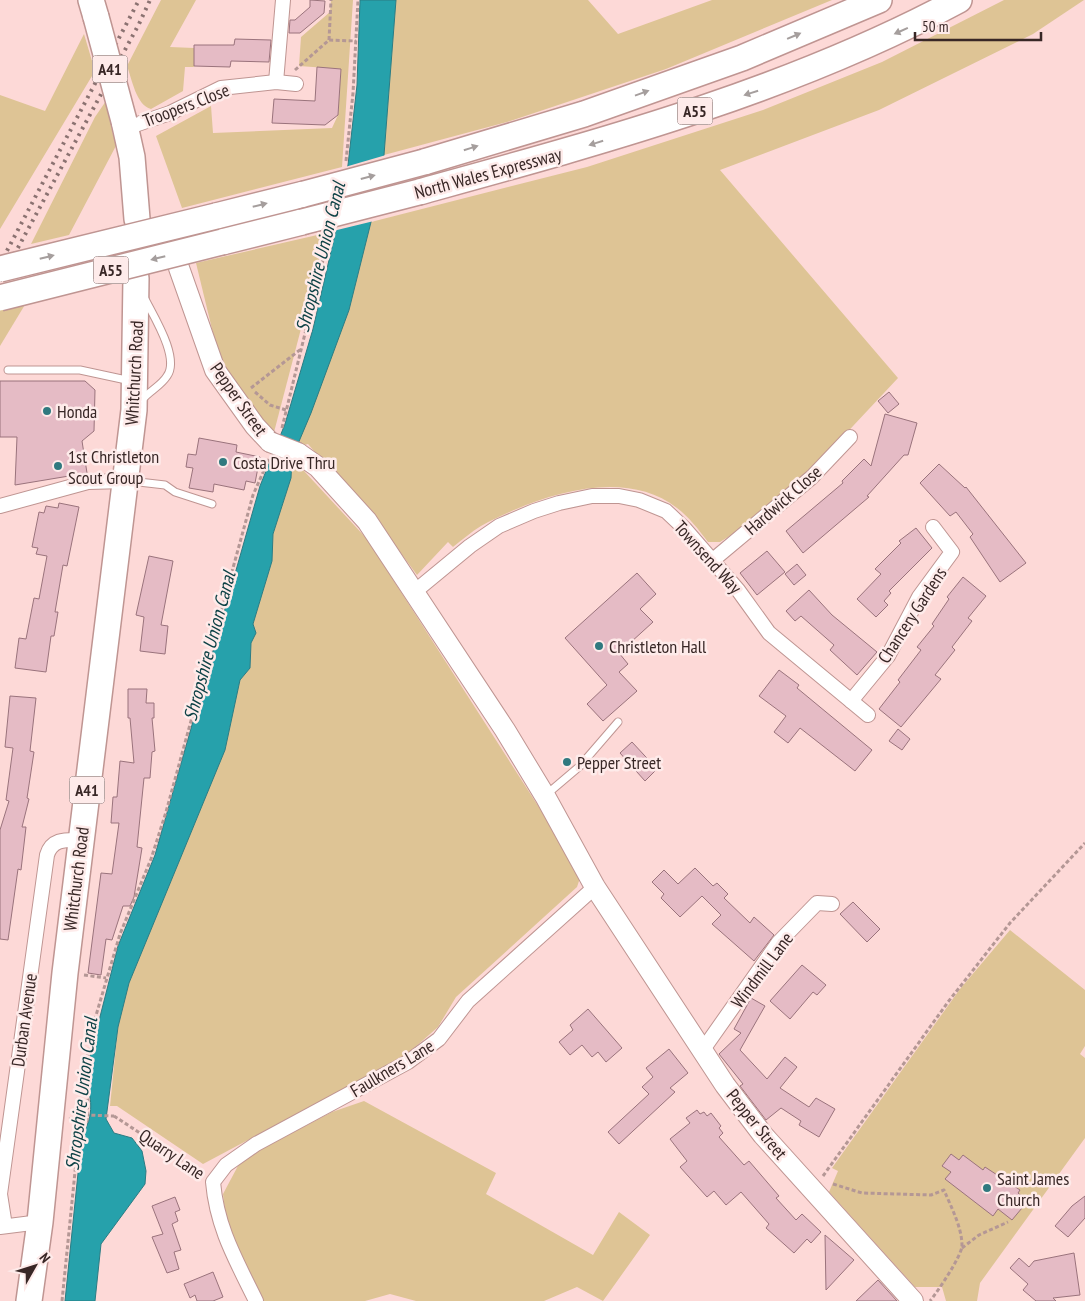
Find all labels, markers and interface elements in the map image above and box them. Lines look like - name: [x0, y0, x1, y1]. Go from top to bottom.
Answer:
- scale bar: [915, 10, 1041, 42]
- text: 50 m: [922, 17, 948, 36]
- one-way arrow: [894, 27, 908, 35]
- one-way arrow: [787, 31, 801, 39]
- road number: A41: [92, 56, 128, 82]
- street label: Troopers Close: [139, 78, 233, 132]
- one-way arrow: [635, 89, 650, 96]
- one-way arrow: [743, 89, 758, 97]
- road number: A55: [678, 98, 712, 124]
- one-way arrow: [589, 140, 604, 148]
- street label: North Wales Expressway: [412, 142, 564, 204]
- one-way arrow: [464, 143, 479, 151]
- one-way arrow: [360, 172, 375, 180]
- water label: Shropshire Union Canal: [290, 178, 351, 334]
- one-way arrow: [253, 201, 268, 209]
- one-way arrow: [40, 253, 55, 261]
- one-way arrow: [151, 254, 166, 262]
- road number: A55: [94, 256, 128, 284]
- street label: Whitchurch Road: [120, 320, 148, 426]
- street label: Pepper Street: [205, 358, 273, 440]
- place label: Honda: [57, 400, 97, 423]
- marker: Honda: [41, 405, 53, 417]
- place label: 1st Christleton Scout Group: [68, 445, 159, 489]
- place label: Costa Drive Thru: [233, 451, 335, 474]
- marker: Costa Drive Thru: [217, 456, 229, 468]
- marker: 1st Christleton Scout Group: [52, 460, 64, 472]
- street label: Hardwick Close: [740, 460, 826, 540]
- street label: Townsend Way: [669, 516, 747, 598]
- street label: Chancery Gardens: [872, 563, 952, 667]
- water label: Shropshire Union Canal: [178, 567, 241, 723]
- place label: Christleton Hall: [609, 635, 707, 658]
- marker: Christleton Hall: [593, 640, 605, 652]
- place label: Pepper Street: [577, 751, 661, 774]
- marker: Pepper Street: [561, 756, 573, 768]
- road number: A41: [70, 776, 104, 804]
- street label: Whitchurch Road: [58, 826, 94, 932]
- street label: Windmill Lane: [726, 927, 798, 1013]
- street label: Durban Avenue: [6, 972, 42, 1068]
- water label: Shropshire Union Canal: [60, 1015, 102, 1172]
- street label: Faulkners Lane: [346, 1034, 438, 1102]
- street label: Pepper Street: [722, 1084, 792, 1164]
- street label: Quarry Lane: [135, 1124, 209, 1184]
- place label: Saint James Church: [997, 1167, 1069, 1211]
- marker: Saint James Church: [981, 1182, 993, 1194]
- north arrow: [10, 1241, 60, 1291]
- text: N: [36, 1249, 54, 1266]

